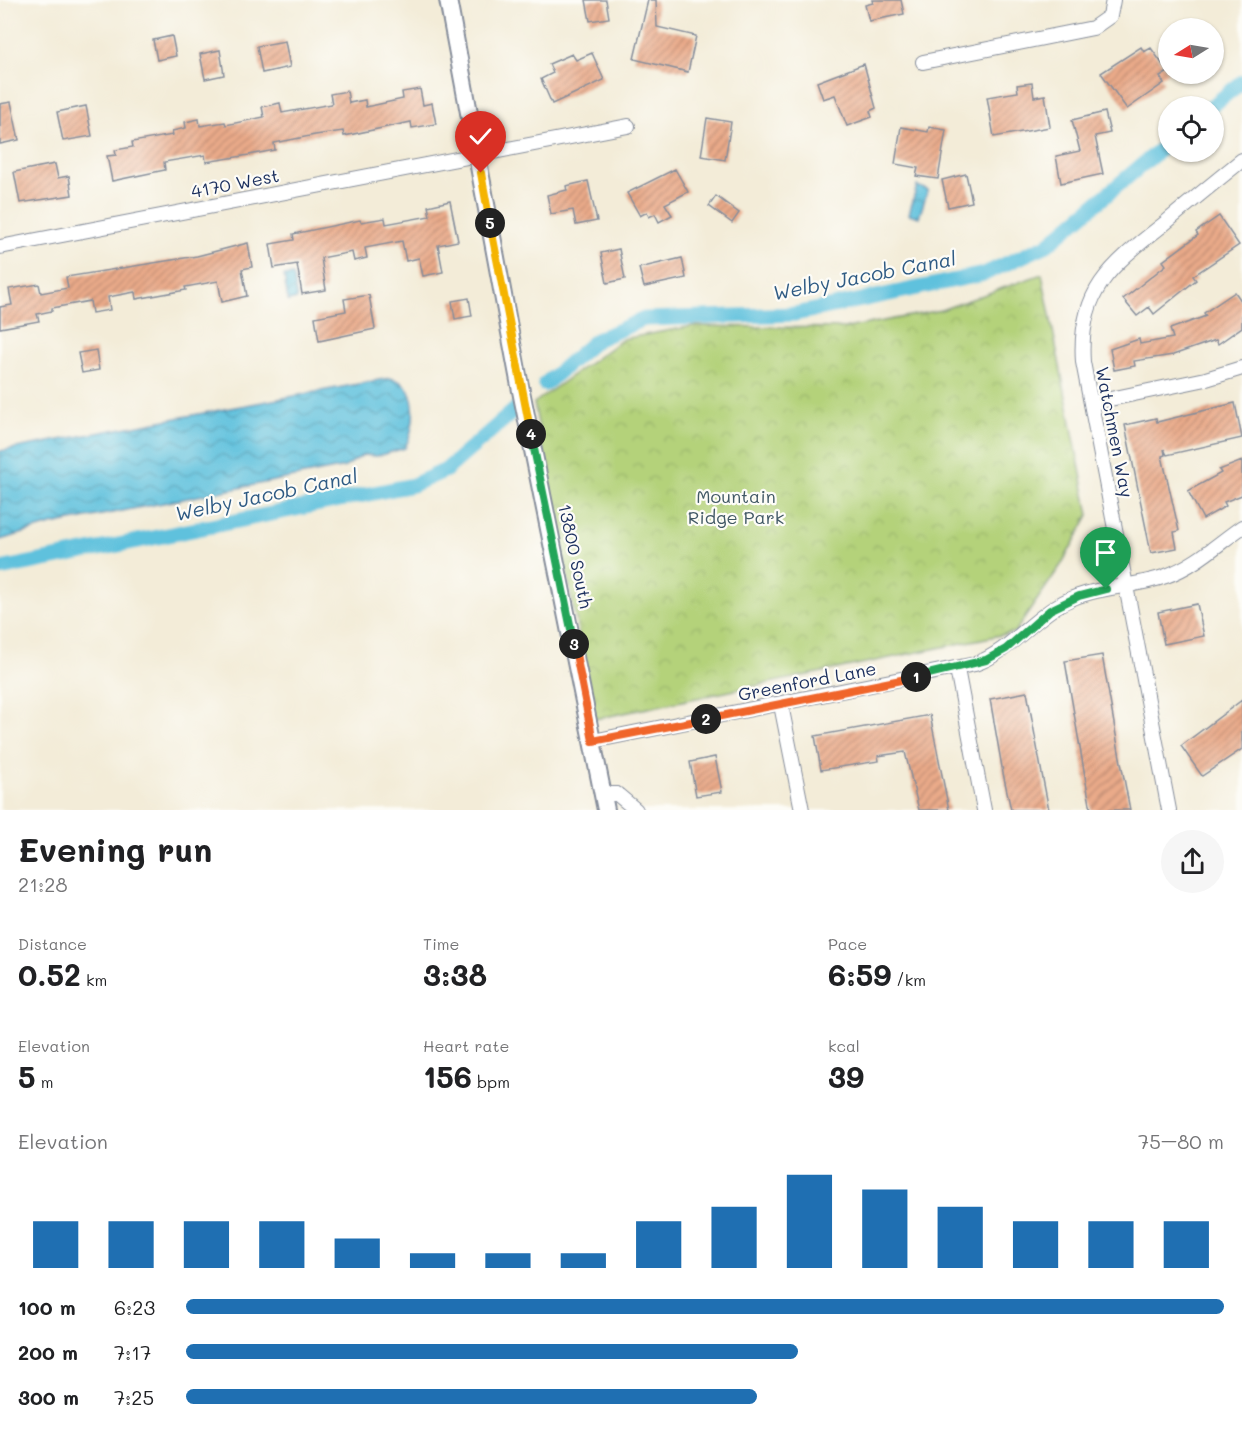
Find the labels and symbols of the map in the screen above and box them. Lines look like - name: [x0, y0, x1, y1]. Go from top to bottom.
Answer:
- north arrow: [1158, 18, 1224, 84]
- pin: [455, 111, 506, 173]
- street label: 4170 West: [189, 163, 281, 203]
- pin: 5: [475, 208, 505, 238]
- water label: Welby Jacob Canal: [770, 244, 958, 306]
- street label: Watchmen Way: [1091, 364, 1139, 500]
- pin: 4: [516, 419, 546, 449]
- water label: Welby Jacob Canal: [172, 462, 360, 526]
- park label: Mountain Ridge Park: [688, 484, 784, 529]
- street label: 13800 South: [553, 502, 599, 610]
- pin: [1080, 527, 1131, 589]
- pin: 3: [559, 629, 589, 659]
- street label: Greenford Lane: [736, 656, 878, 706]
- pin: 1: [901, 662, 931, 692]
- pin: 2: [691, 704, 721, 734]

